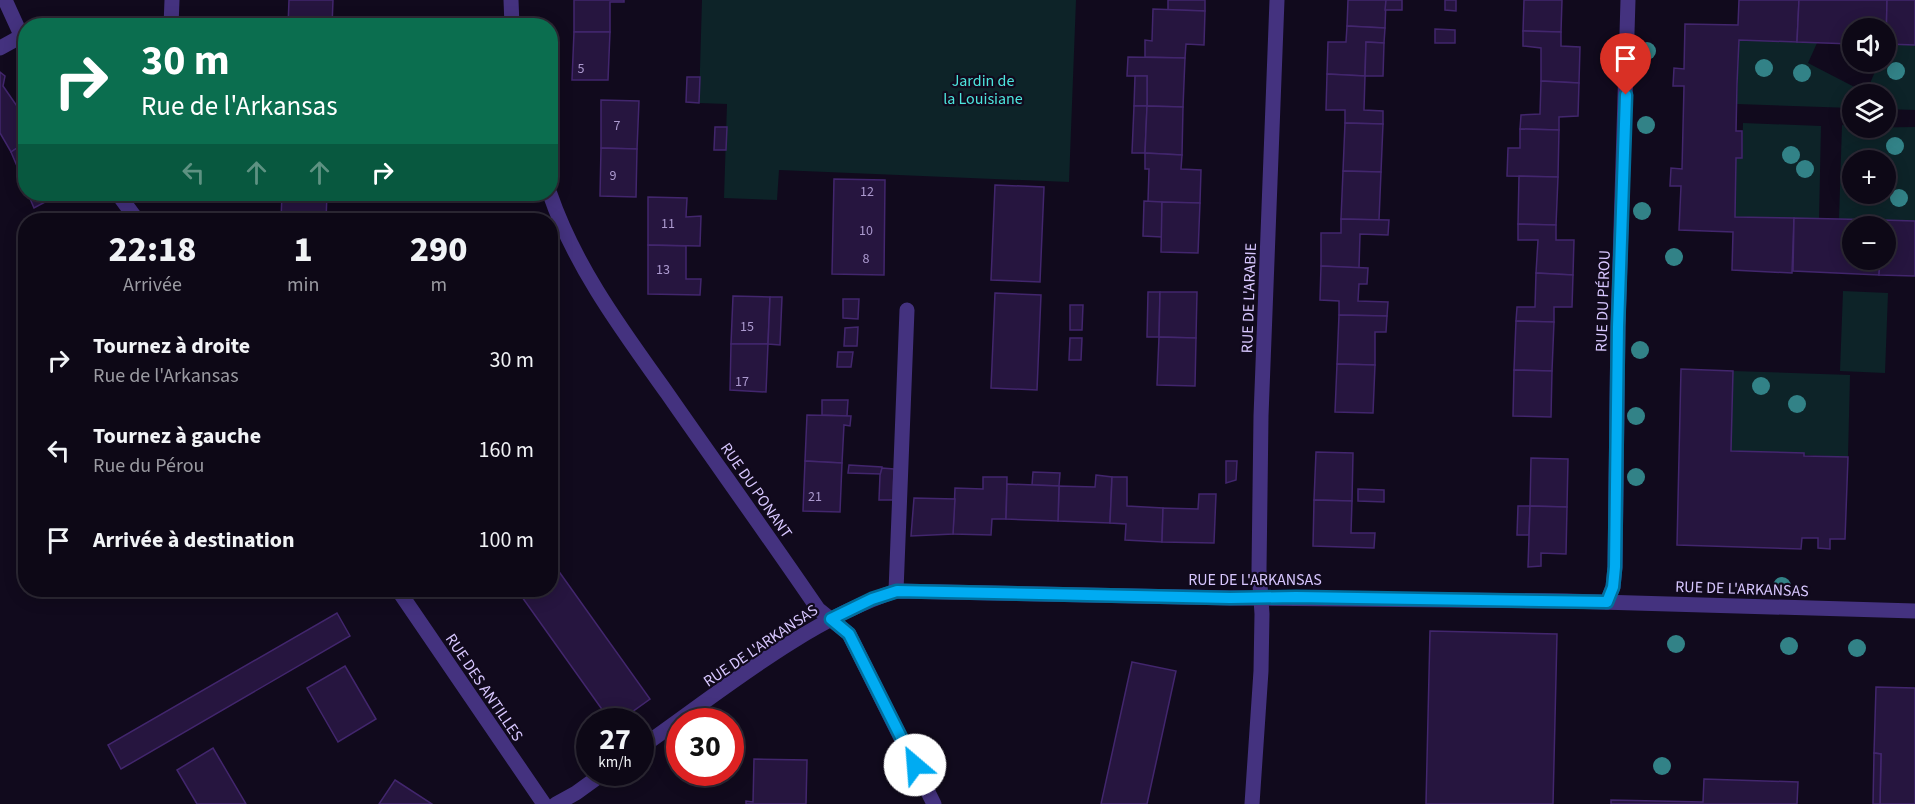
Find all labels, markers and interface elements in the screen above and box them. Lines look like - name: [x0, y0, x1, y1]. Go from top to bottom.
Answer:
- map controls: [1842, 18, 1896, 270]
- button: sound: [1842, 18, 1896, 72]
- text: 30 m: [141, 31, 230, 91]
- pin: [1600, 33, 1651, 95]
- icon: right: [42, 42, 120, 120]
- icon: arrive: [1609, 42, 1642, 75]
- house number: 5: [578, 59, 585, 79]
- park label: Jardin de la Louisiane: [943, 70, 1023, 110]
- button: layers: [1842, 84, 1896, 138]
- text: Rue de l'Arkansas: [141, 87, 338, 126]
- house number: 7: [614, 116, 621, 136]
- button: +: [1842, 150, 1896, 204]
- icon: left: [177, 156, 210, 189]
- icon: ahead: [240, 156, 273, 189]
- icon: ahead: [303, 156, 336, 189]
- icon: right: [366, 156, 399, 189]
- house number: 9: [610, 166, 617, 186]
- house number: 12: [860, 182, 874, 202]
- house number: 11: [661, 214, 675, 234]
- button: −: [1842, 216, 1896, 270]
- house number: 10: [859, 221, 873, 241]
- text: 22:18: [108, 224, 197, 275]
- text: 1: [294, 224, 313, 275]
- text: 290: [410, 224, 468, 275]
- street label: RUE DE L'ARABIE: [1236, 242, 1262, 354]
- house number: 8: [863, 249, 870, 269]
- street label: RUE DU PÉROU: [1590, 250, 1616, 352]
- house number: 13: [656, 260, 670, 280]
- text: Arrivée: [123, 271, 182, 299]
- text: min: [287, 271, 319, 299]
- text: m: [430, 271, 447, 299]
- house number: 15: [740, 317, 754, 337]
- text: Tournez à droite: [93, 330, 250, 362]
- icon: right: [42, 344, 75, 377]
- text: 30 m: [489, 344, 534, 376]
- text: Rue de l'Arkansas: [93, 362, 239, 390]
- house number: 17: [735, 372, 749, 392]
- text: Tournez à gauche: [93, 420, 261, 452]
- icon: left: [42, 434, 75, 467]
- text: 160 m: [479, 434, 534, 466]
- street label: RUE DU PONANT: [715, 438, 798, 543]
- text: Rue du Pérou: [93, 452, 204, 480]
- house number: 21: [808, 487, 822, 507]
- icon: arrive: [42, 524, 75, 557]
- text: Arrivée à destination: [93, 524, 295, 556]
- text: 100 m: [479, 524, 534, 556]
- street label: RUE DE L'ARKANSAS: [1188, 569, 1322, 591]
- street label: RUE DE L'ARKANSAS: [1675, 576, 1809, 602]
- street label: RUE DE L'ARKANSAS: [699, 599, 822, 692]
- street label: RUE DES ANTILLES: [440, 629, 528, 746]
- speed limit sign: 30: [666, 708, 744, 786]
- text: 27: [599, 718, 631, 761]
- position arrow: [883, 733, 947, 797]
- text: km/h: [598, 752, 632, 773]

